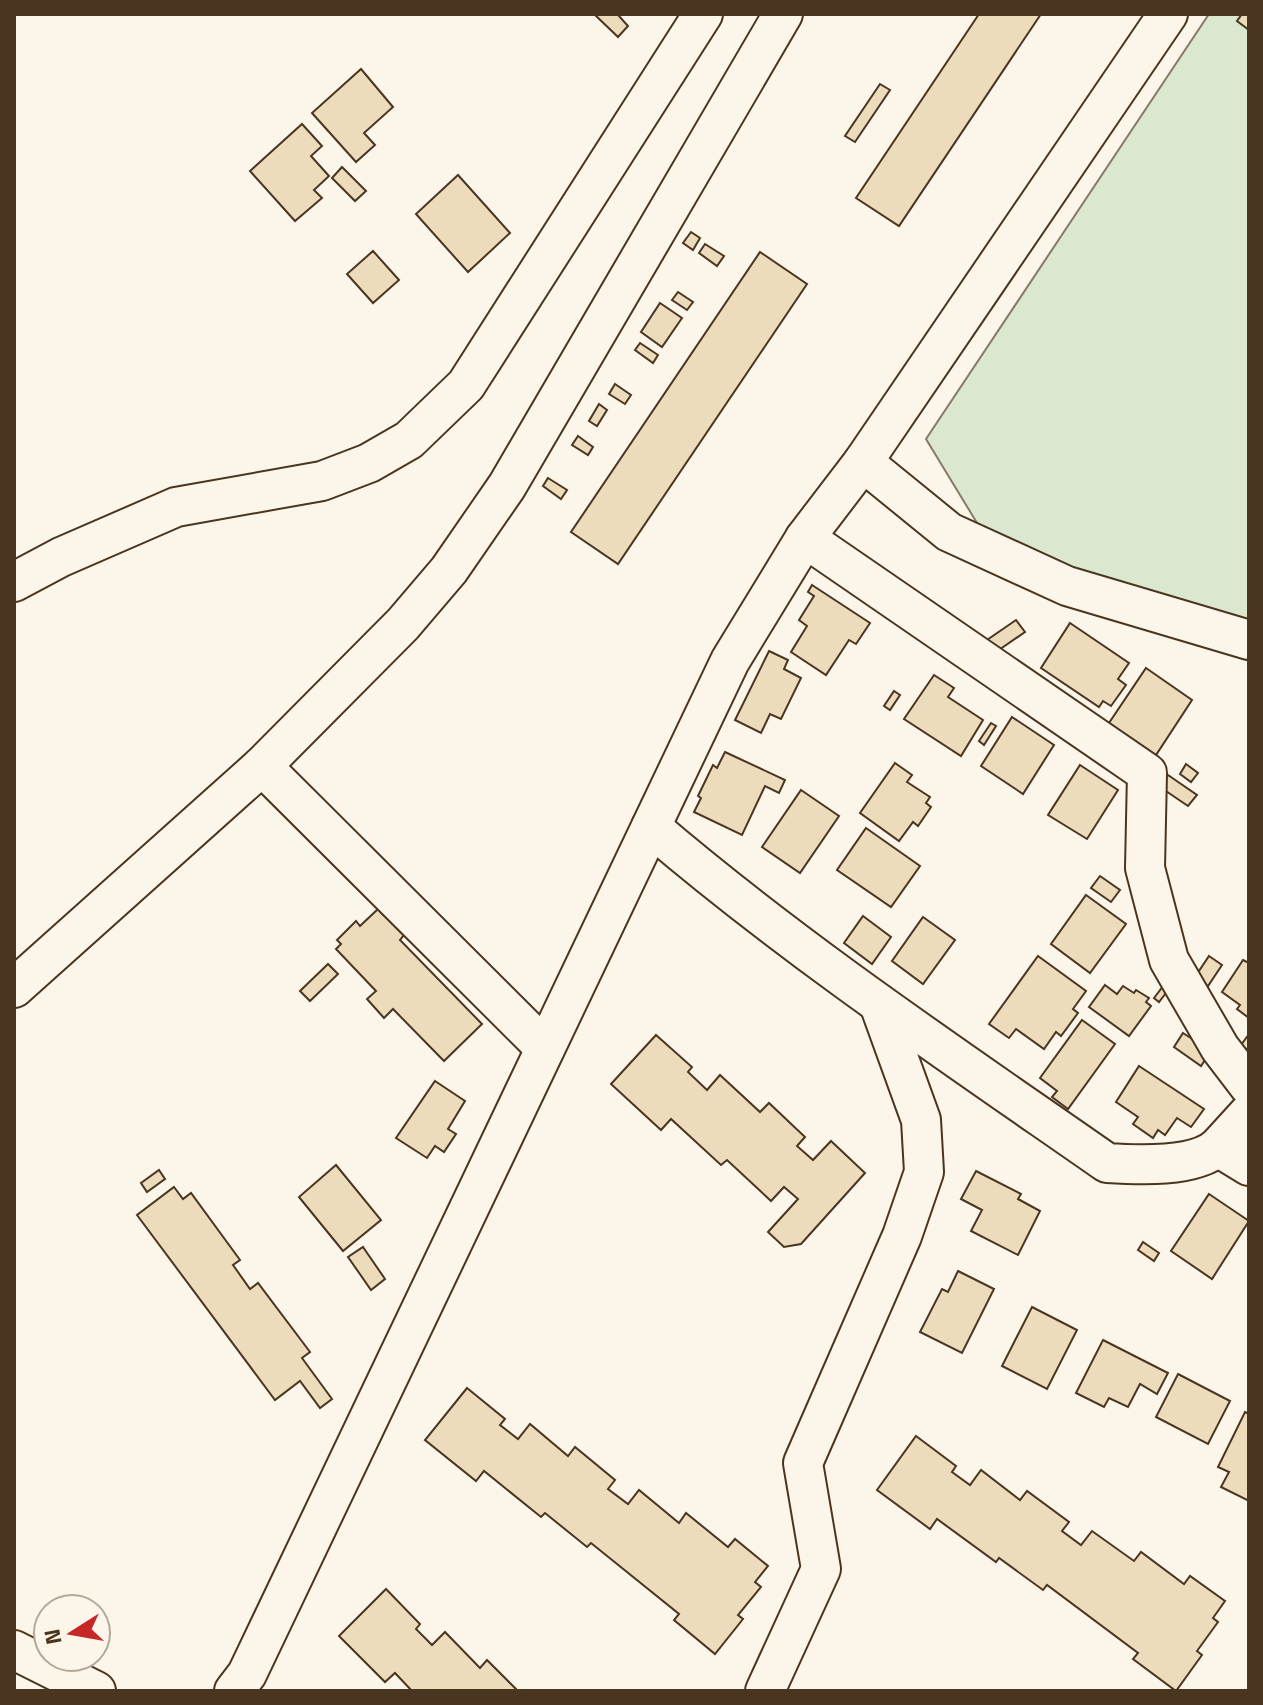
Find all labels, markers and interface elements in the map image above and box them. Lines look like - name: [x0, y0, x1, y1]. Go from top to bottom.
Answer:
- north arrow: [32, 1593, 112, 1673]
- text: N: [34, 1626, 71, 1648]

